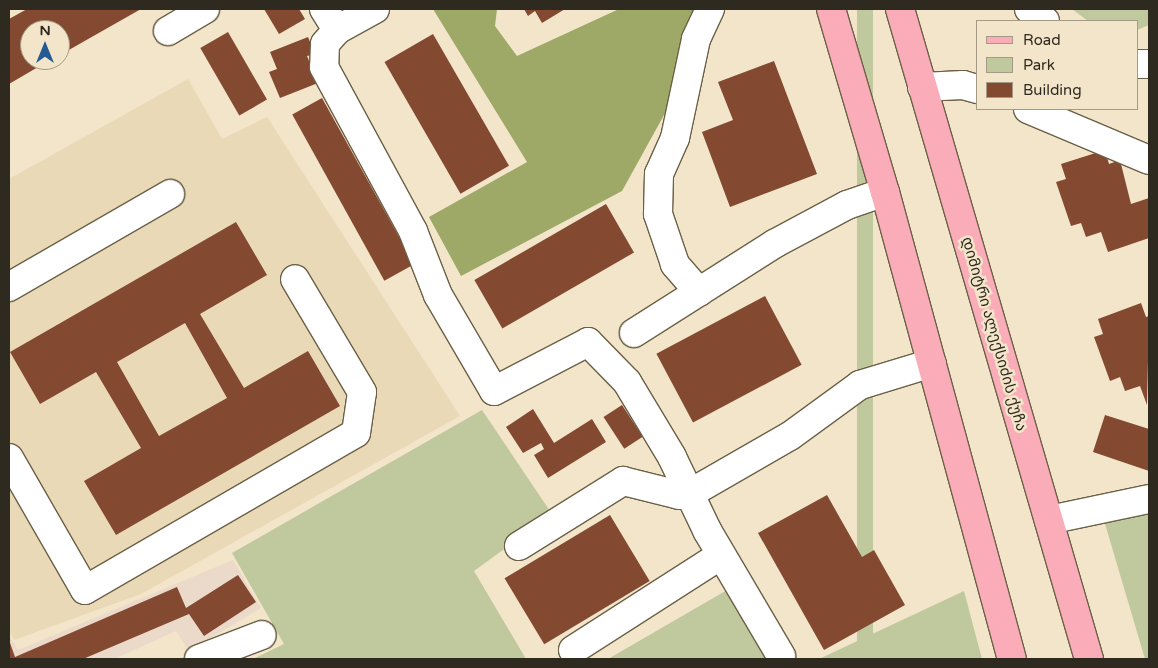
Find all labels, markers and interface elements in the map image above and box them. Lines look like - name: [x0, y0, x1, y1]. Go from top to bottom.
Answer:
- north arrow: [20, 20, 70, 70]
- legend: [976, 20, 1138, 110]
- text: N: [39, 22, 51, 39]
- text: Road: [1023, 31, 1061, 49]
- text: Park: [1023, 56, 1055, 74]
- text: Building: [1023, 81, 1082, 99]
- street label: დიმიტრი ალექსიძის ქუჩა: [958, 235, 1030, 433]

